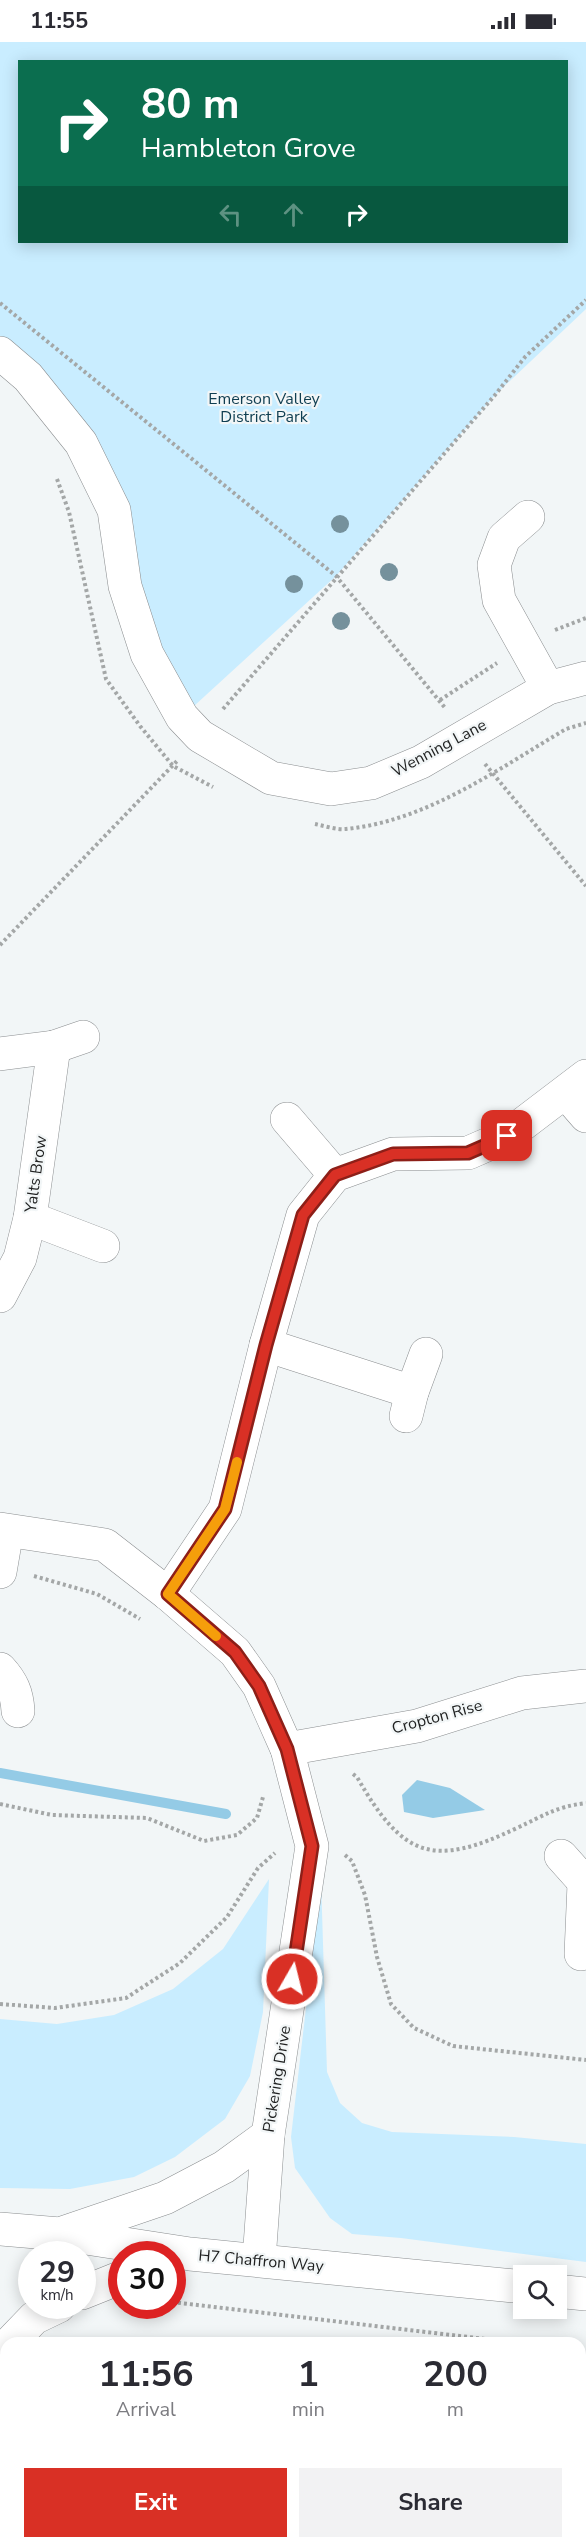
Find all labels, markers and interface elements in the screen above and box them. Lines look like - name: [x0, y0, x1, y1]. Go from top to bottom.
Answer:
- text: 11:55: [30, 6, 88, 36]
- text: 80 m: [141, 76, 240, 133]
- icon: right: [42, 84, 120, 162]
- text: Hambleton Grove: [141, 130, 356, 167]
- icon: left: [214, 198, 247, 231]
- icon: ahead: [277, 198, 310, 231]
- icon: right: [340, 198, 373, 231]
- park label: Emerson Valley District Park: [208, 388, 321, 428]
- street label: Wenning Lane: [388, 714, 490, 782]
- pin: [481, 1110, 532, 1161]
- icon: arrive: [490, 1119, 523, 1152]
- street label: Yalts Brow: [20, 1134, 52, 1215]
- street label: Cropton Rise: [389, 1694, 485, 1740]
- position arrow: [260, 1947, 324, 2011]
- street label: Pickering Drive: [258, 2024, 296, 2134]
- speed limit sign: 30: [108, 2241, 186, 2319]
- street label: H7 Chaffron Way: [197, 2245, 325, 2278]
- text: 29: [39, 2252, 75, 2293]
- map controls: [513, 2265, 567, 2319]
- button: search: [513, 2265, 567, 2319]
- text: km/h: [40, 2285, 74, 2305]
- text: 11:56: [98, 2350, 194, 2399]
- text: 1: [297, 2350, 319, 2399]
- text: 200: [423, 2350, 488, 2399]
- text: Arrival: [116, 2396, 176, 2423]
- text: min: [292, 2396, 325, 2423]
- text: m: [447, 2396, 464, 2423]
- button: Exit: [24, 2468, 287, 2537]
- button: Share: [299, 2468, 562, 2537]

